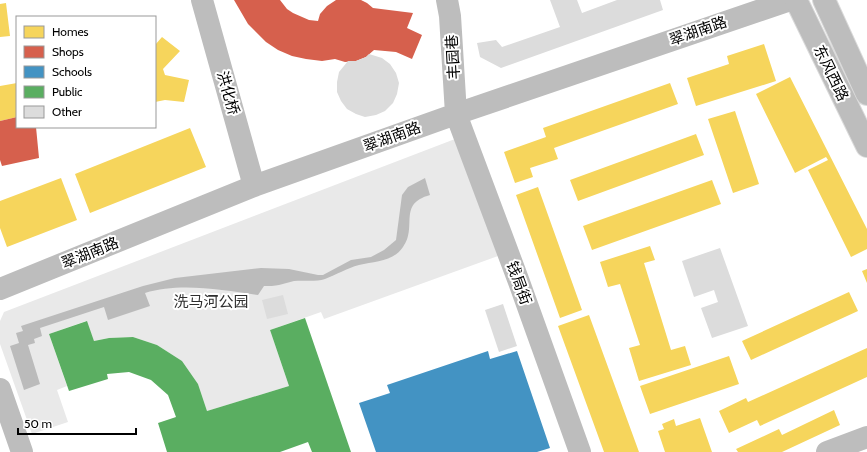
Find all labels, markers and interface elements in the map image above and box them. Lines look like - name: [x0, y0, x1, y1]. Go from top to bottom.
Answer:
- street label: 翠湖南路: [667, 13, 729, 49]
- legend: [16, 16, 156, 128]
- text: Homes: [52, 24, 89, 39]
- street label: 丰园巷: [443, 34, 463, 80]
- street label: 东风西路: [810, 42, 852, 104]
- text: Shops: [52, 44, 84, 59]
- text: Schools: [52, 64, 92, 79]
- street label: 洪化桥: [213, 69, 243, 117]
- text: Public: [52, 84, 83, 99]
- text: Other: [52, 104, 82, 119]
- street label: 翠湖南路: [361, 118, 423, 156]
- street label: 翠湖南路: [59, 233, 121, 273]
- street label: 钱局街: [503, 259, 535, 307]
- park label: 洗马河公园: [173, 293, 249, 311]
- scale bar: [18, 410, 136, 436]
- text: 50 m: [24, 416, 52, 431]

